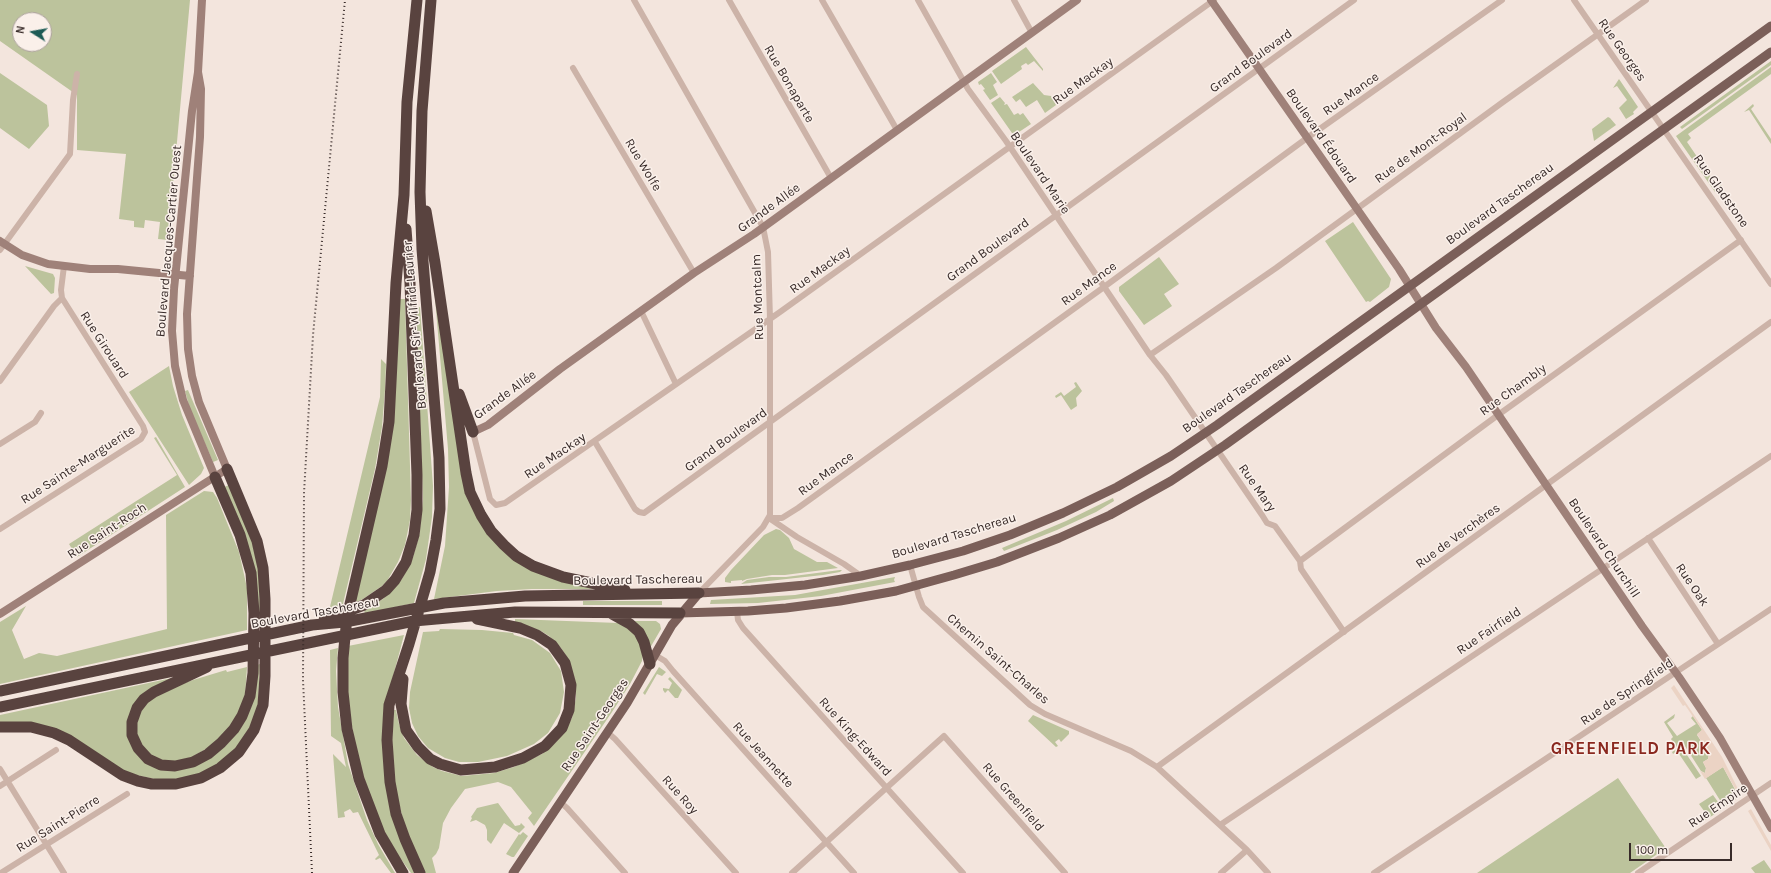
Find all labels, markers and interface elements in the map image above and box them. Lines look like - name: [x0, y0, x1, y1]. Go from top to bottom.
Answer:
- north arrow: [12, 12, 52, 52]
- street label: Rue Georges: [1595, 16, 1649, 84]
- text: N: [14, 25, 28, 35]
- street label: Grand Boulevard: [1207, 26, 1295, 96]
- street label: Rue Bonaparte: [761, 43, 817, 125]
- street label: Rue Mackay: [1050, 54, 1116, 108]
- street label: Rue Mance: [1320, 69, 1382, 119]
- street label: Boulevard Édouard: [1282, 86, 1360, 186]
- street label: Rue de Mont-Royal: [1372, 109, 1470, 187]
- street label: Boulevard Marie: [1007, 129, 1073, 217]
- street label: Rue Wolfe: [621, 136, 665, 194]
- street label: Boulevard Jacques-Cartier Ouest: [153, 144, 185, 338]
- street label: Rue Gladstone: [1690, 151, 1752, 231]
- street label: Boulevard Taschereau: [1443, 160, 1557, 248]
- street label: Grande Allée: [735, 180, 803, 236]
- street label: Grand Boulevard: [944, 215, 1032, 285]
- street label: Boulevard Sir-Wilfrid-Laurier: [400, 240, 430, 410]
- street label: Rue Mackay: [787, 243, 853, 297]
- street label: Rue Montcalm: [749, 254, 767, 340]
- street label: Rue Mance: [1058, 259, 1120, 309]
- street label: Rue Girouard: [76, 308, 132, 382]
- street label: Boulevard Taschereau: [1179, 349, 1295, 437]
- street label: Rue Chambly: [1477, 361, 1549, 419]
- street label: Grande Allée: [471, 367, 539, 423]
- street label: Grand Boulevard: [682, 405, 770, 475]
- street label: Rue Sainte-Marguerite: [18, 422, 138, 508]
- street label: Rue Mackay: [521, 430, 589, 482]
- street label: Rue Mance: [795, 449, 857, 499]
- street label: Rue Mary: [1235, 461, 1279, 515]
- street label: Boulevard Churchill: [1565, 495, 1643, 601]
- street label: Rue Saint-Roch: [64, 500, 150, 562]
- street label: Rue de Verchères: [1413, 500, 1503, 572]
- street label: Boulevard Taschereau: [890, 510, 1018, 562]
- street label: Rue Oak: [1672, 561, 1712, 609]
- street label: Boulevard Taschereau: [573, 571, 703, 589]
- street label: Boulevard Taschereau: [250, 594, 380, 632]
- street label: Rue Fairfield: [1454, 604, 1524, 658]
- street label: Chemin Saint-Charles: [944, 610, 1052, 708]
- street label: Rue de Springfield: [1578, 655, 1676, 729]
- street label: Rue Saint-Georges: [558, 675, 632, 775]
- street label: Rue King-Edward: [815, 694, 895, 780]
- street label: Rue Jeannette: [729, 719, 797, 791]
- district label: GREENFIELD PARK: [1551, 739, 1711, 759]
- street label: Rue Greenfield: [979, 759, 1047, 835]
- street label: Rue Roy: [659, 772, 701, 818]
- street label: Rue Empire: [1685, 781, 1751, 831]
- street label: Rue Saint-Pierre: [13, 792, 103, 856]
- scale bar: [1631, 835, 1734, 861]
- text: 100 m: [1636, 843, 1668, 857]

